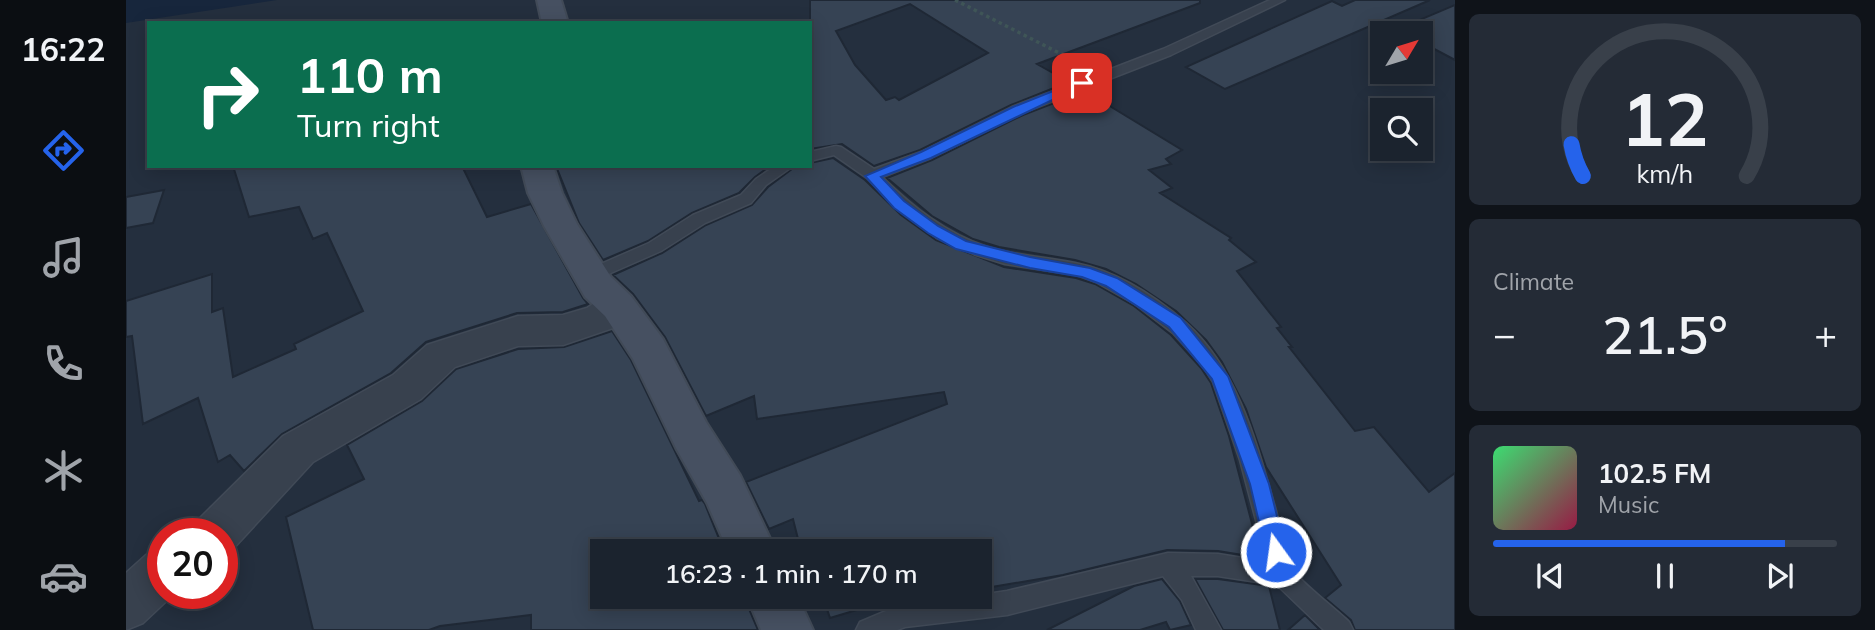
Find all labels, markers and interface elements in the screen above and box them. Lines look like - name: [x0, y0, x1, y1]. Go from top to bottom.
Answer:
- north arrow: [1370, 21, 1433, 84]
- map controls: [1370, 21, 1433, 161]
- text: 16:22: [21, 29, 105, 69]
- text: 110 m: [297, 44, 443, 105]
- icon: right: [182, 49, 273, 140]
- pin: [1052, 53, 1112, 113]
- icon: arrive: [1063, 64, 1101, 102]
- text: 12: [1621, 73, 1709, 164]
- button: search: [1370, 98, 1433, 161]
- text: Turn right: [297, 105, 440, 145]
- icon: directions: [39, 126, 88, 175]
- text: km/h: [1637, 157, 1693, 188]
- icon: music: [39, 233, 88, 282]
- text: Climate: [1493, 267, 1574, 296]
- text: 21.5°: [1602, 302, 1728, 367]
- text: −: [1493, 310, 1516, 358]
- text: +: [1814, 310, 1837, 358]
- icon: phone: [39, 339, 88, 388]
- icon: climate: [39, 446, 88, 495]
- text: 102.5 FM: [1598, 457, 1711, 490]
- text: Music: [1598, 490, 1659, 519]
- position arrow: [1239, 515, 1313, 589]
- speed limit sign: 20: [147, 518, 238, 609]
- icon: car: [39, 552, 88, 601]
- text: 16:23 · 1 min · 170 m: [664, 557, 918, 590]
- icon: previous: [1531, 557, 1569, 595]
- icon: pause: [1646, 557, 1684, 595]
- icon: next: [1761, 557, 1799, 595]

